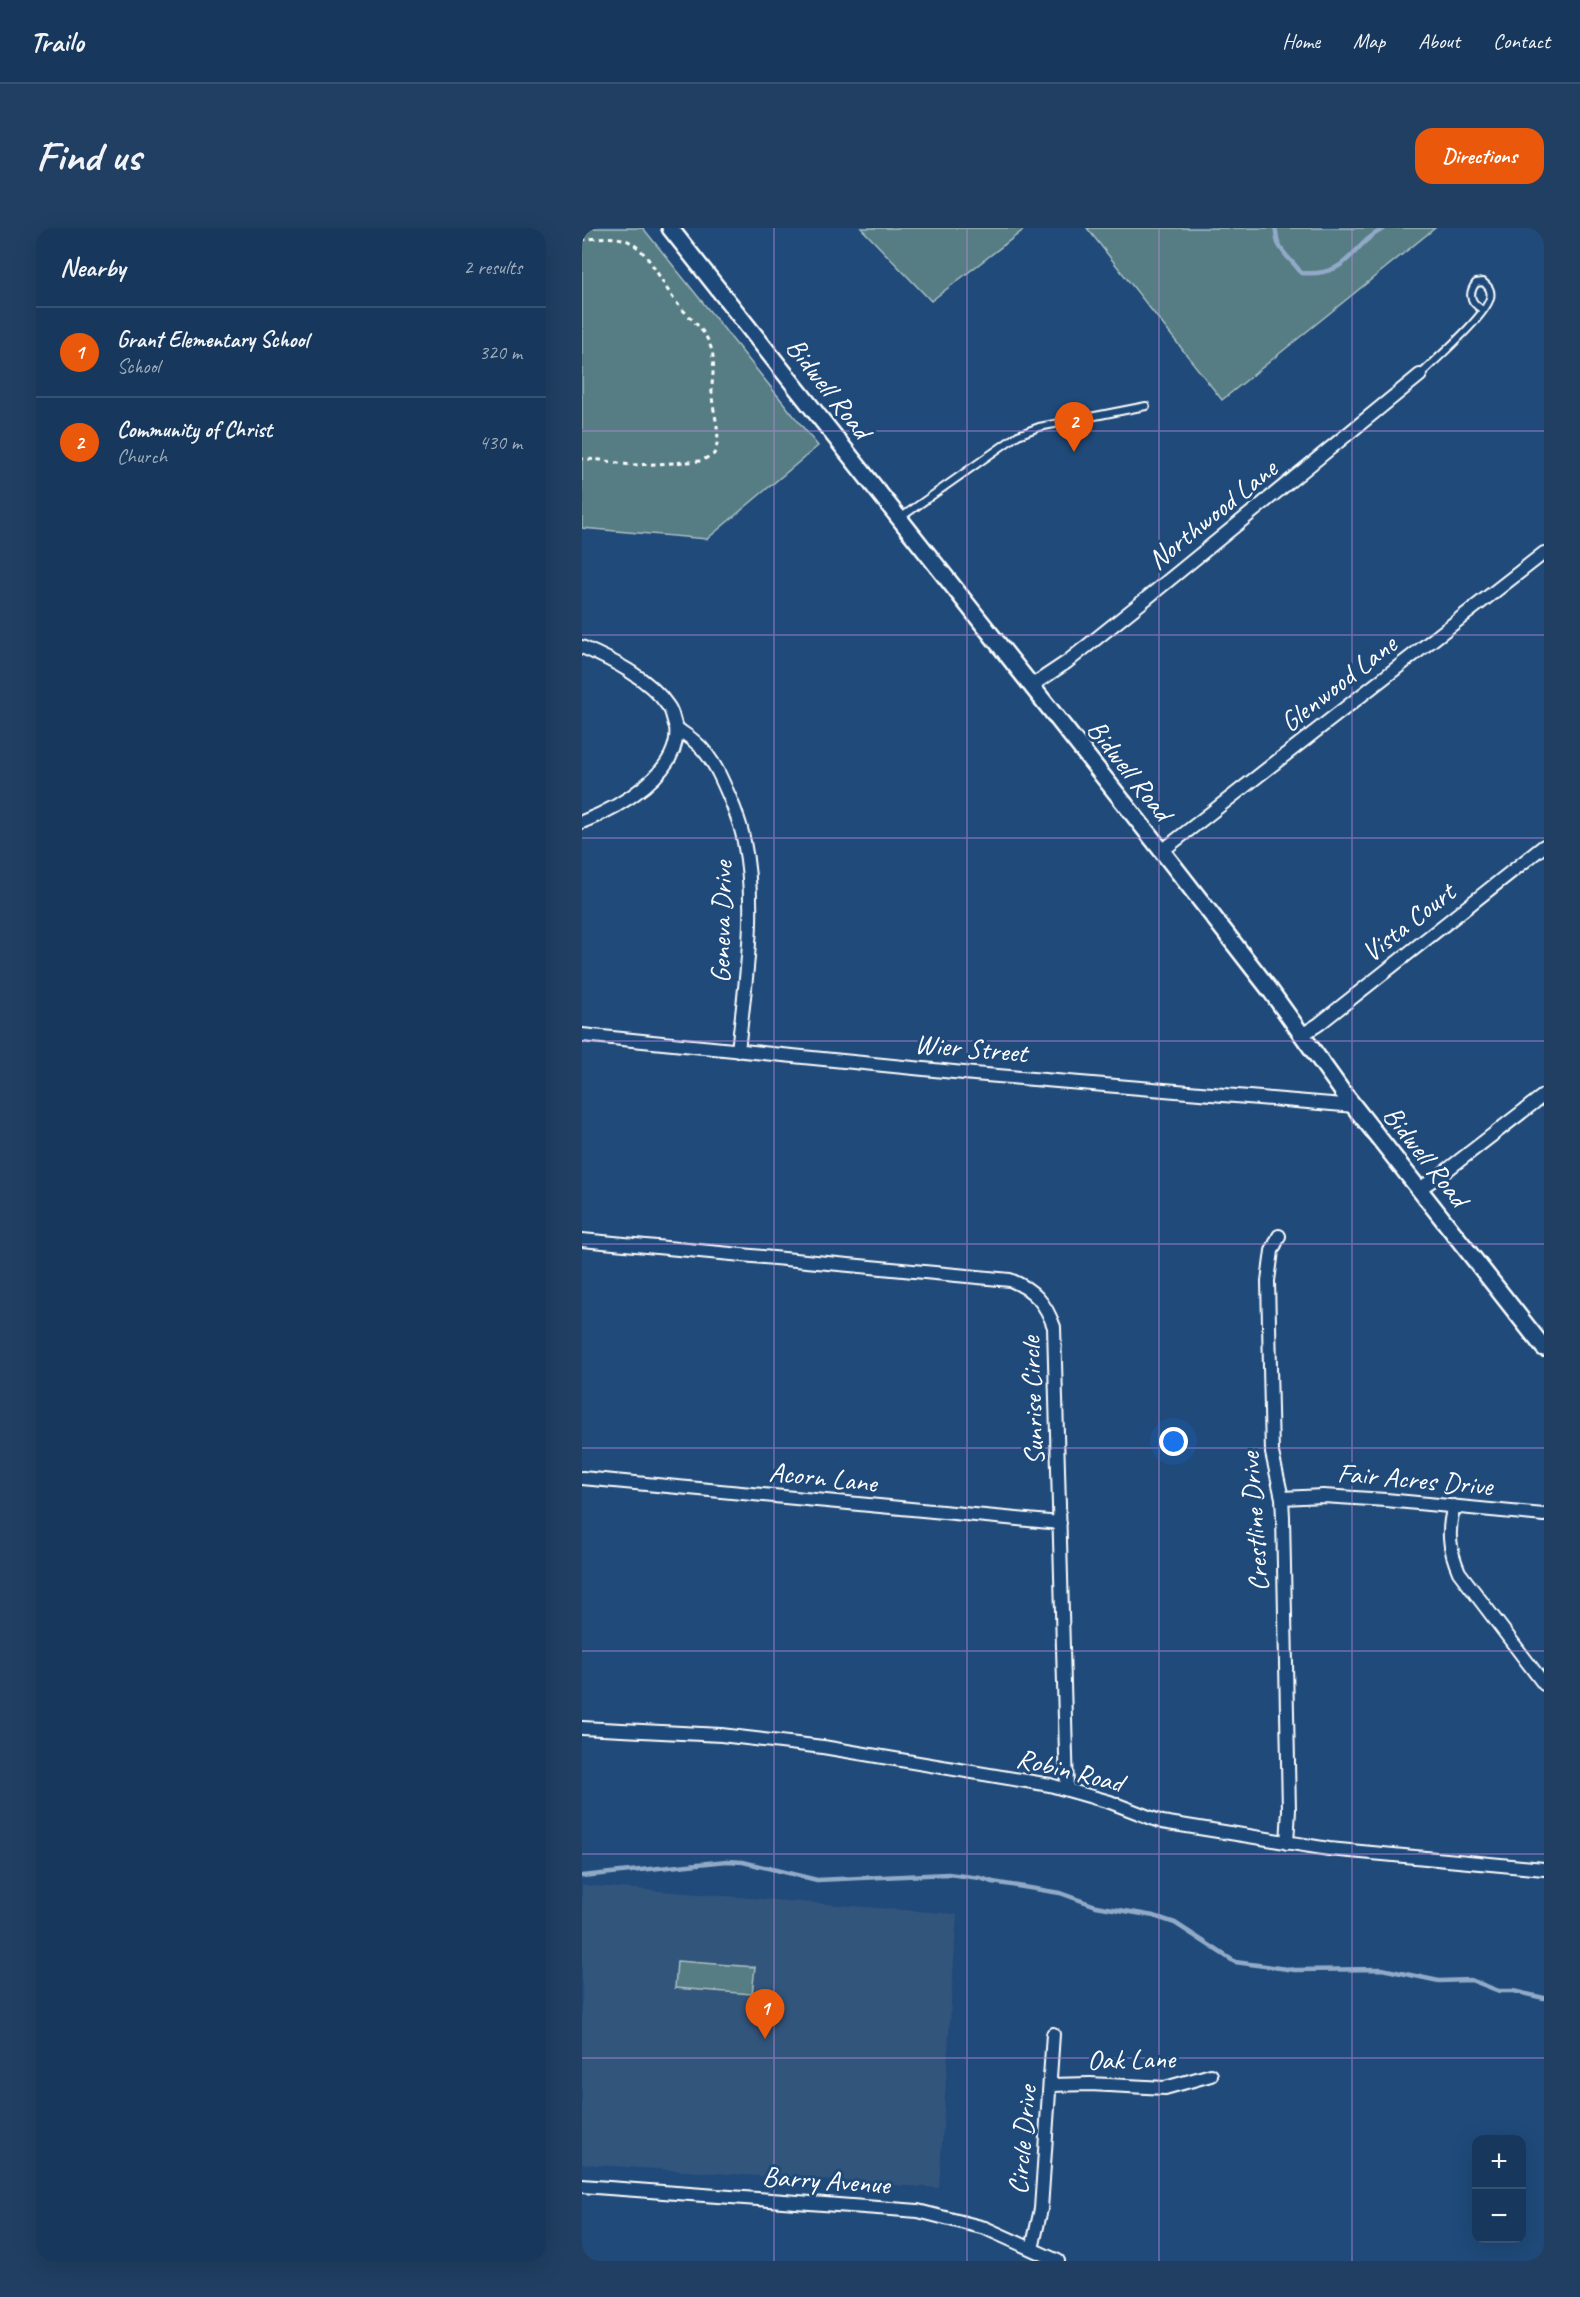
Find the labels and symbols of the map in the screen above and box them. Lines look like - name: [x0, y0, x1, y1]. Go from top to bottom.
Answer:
- street label: Bidwell Road: [779, 330, 882, 449]
- pin: 2: [1054, 402, 1094, 452]
- street label: Northwood Lane: [1140, 450, 1285, 577]
- street label: Glenwood Lane: [1273, 625, 1405, 739]
- street label: Bidwell Road: [1080, 712, 1183, 831]
- street label: Geneva Drive: [702, 859, 740, 983]
- street label: Vista Court: [1354, 873, 1464, 969]
- street label: Wier Street: [913, 1026, 1031, 1071]
- street label: Bidwell Road: [1376, 1098, 1479, 1217]
- street label: Sunrise Circle: [1012, 1334, 1052, 1466]
- your location: [1159, 1427, 1188, 1456]
- street label: Crestline Drive: [1232, 1449, 1276, 1593]
- street label: Acorn Lane: [767, 1454, 881, 1500]
- street label: Fair Acres Drive: [1336, 1455, 1496, 1503]
- street label: Robin Road: [1013, 1740, 1131, 1801]
- pin: 1: [746, 1990, 784, 2039]
- street label: Oak Lane: [1087, 2041, 1177, 2077]
- street label: Circle Drive: [1000, 2082, 1044, 2196]
- street label: Barry Avenue: [761, 2158, 893, 2202]

